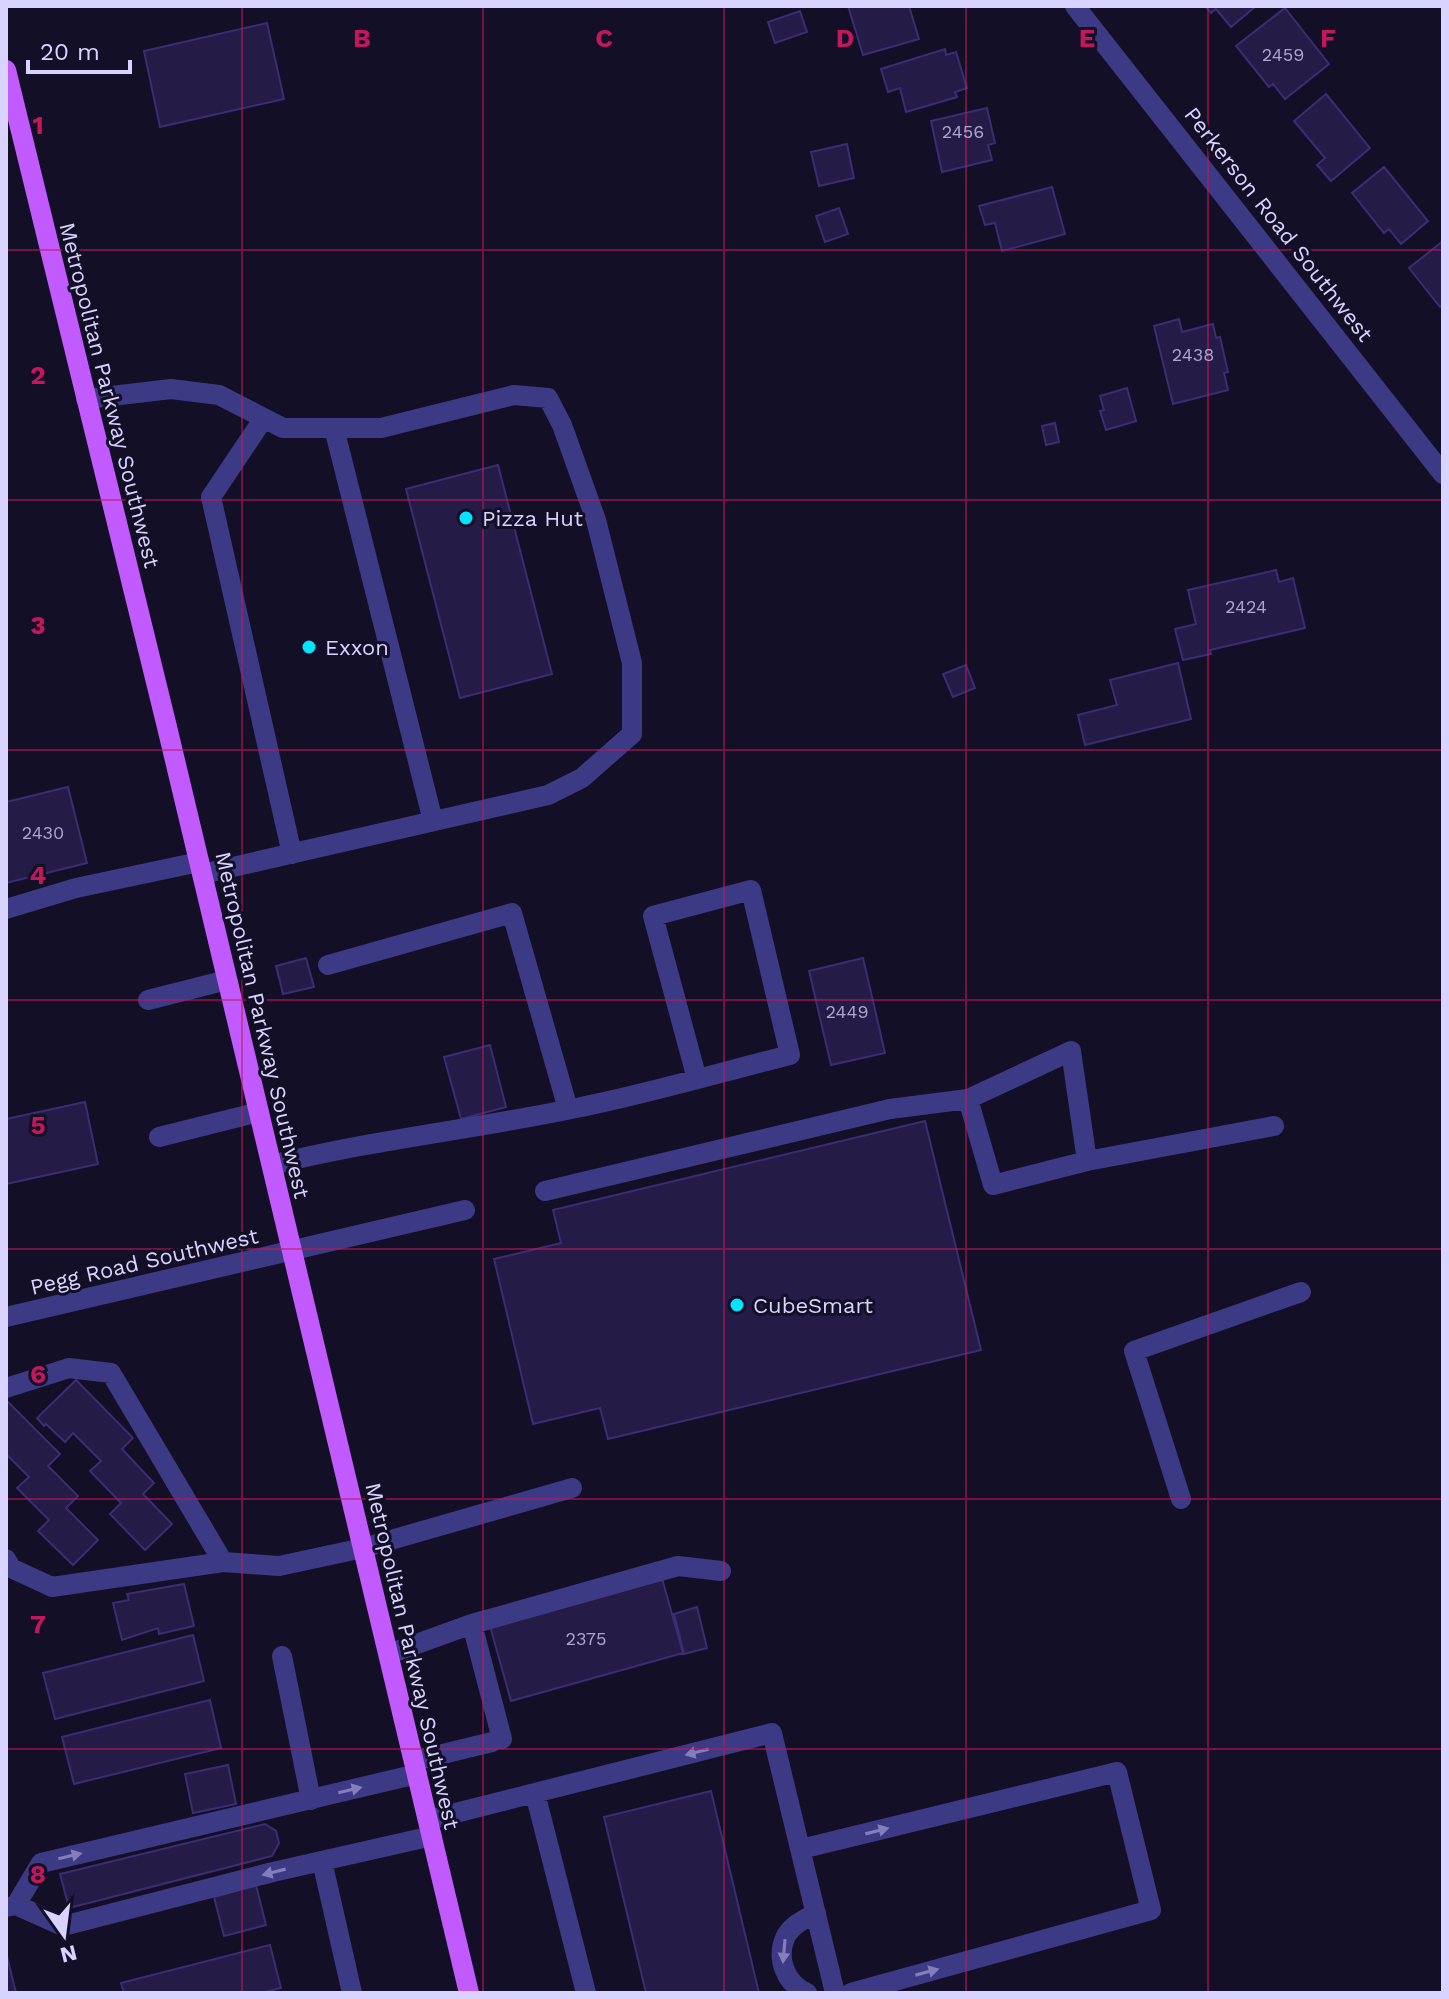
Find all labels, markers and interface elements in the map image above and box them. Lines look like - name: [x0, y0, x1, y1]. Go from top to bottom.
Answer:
- text: B: [353, 23, 371, 53]
- text: C: [595, 23, 613, 53]
- text: D: [836, 23, 854, 53]
- text: E: [1079, 23, 1095, 53]
- text: F: [1320, 23, 1336, 53]
- scale bar: [28, 24, 130, 74]
- text: 20 m: [40, 38, 100, 66]
- house number: 2459: [1262, 44, 1304, 65]
- street label: Perkerson Road Southwest: [1179, 102, 1378, 346]
- text: 1: [32, 110, 44, 140]
- house number: 2456: [942, 121, 984, 142]
- street label: Metropolitan Parkway Southwest: [54, 220, 165, 570]
- house number: 2438: [1172, 344, 1214, 365]
- text: 2: [30, 360, 46, 390]
- place label: Pizza Hut: [482, 506, 583, 531]
- marker: Pizza Hut: [457, 509, 475, 527]
- house number: 2424: [1225, 596, 1267, 617]
- text: 3: [30, 610, 46, 640]
- place label: Exxon: [325, 635, 389, 660]
- marker: Exxon: [300, 638, 318, 656]
- house number: 2430: [22, 822, 64, 843]
- street label: Metropolitan Parkway Southwest: [210, 849, 315, 1201]
- text: 4: [30, 860, 47, 890]
- house number: 2449: [825, 1001, 869, 1022]
- text: 5: [30, 1110, 46, 1140]
- street label: Pegg Road Southwest: [28, 1223, 260, 1300]
- place label: CubeSmart: [753, 1293, 873, 1318]
- marker: CubeSmart: [728, 1296, 746, 1314]
- text: 6: [30, 1359, 46, 1389]
- street label: Metropolitan Parkway Southwest: [360, 1480, 465, 1832]
- text: 7: [30, 1609, 46, 1639]
- house number: 2375: [566, 1628, 606, 1649]
- one-way arrow: [684, 1747, 709, 1759]
- one-way arrow: [338, 1784, 363, 1796]
- one-way arrow: [865, 1824, 890, 1837]
- one-way arrow: [57, 1849, 82, 1862]
- text: 8: [30, 1859, 46, 1889]
- one-way arrow: [261, 1866, 286, 1879]
- north arrow: [24, 1895, 104, 1975]
- one-way arrow: [778, 1938, 791, 1963]
- text: N: [58, 1940, 80, 1968]
- one-way arrow: [915, 1965, 939, 1978]

